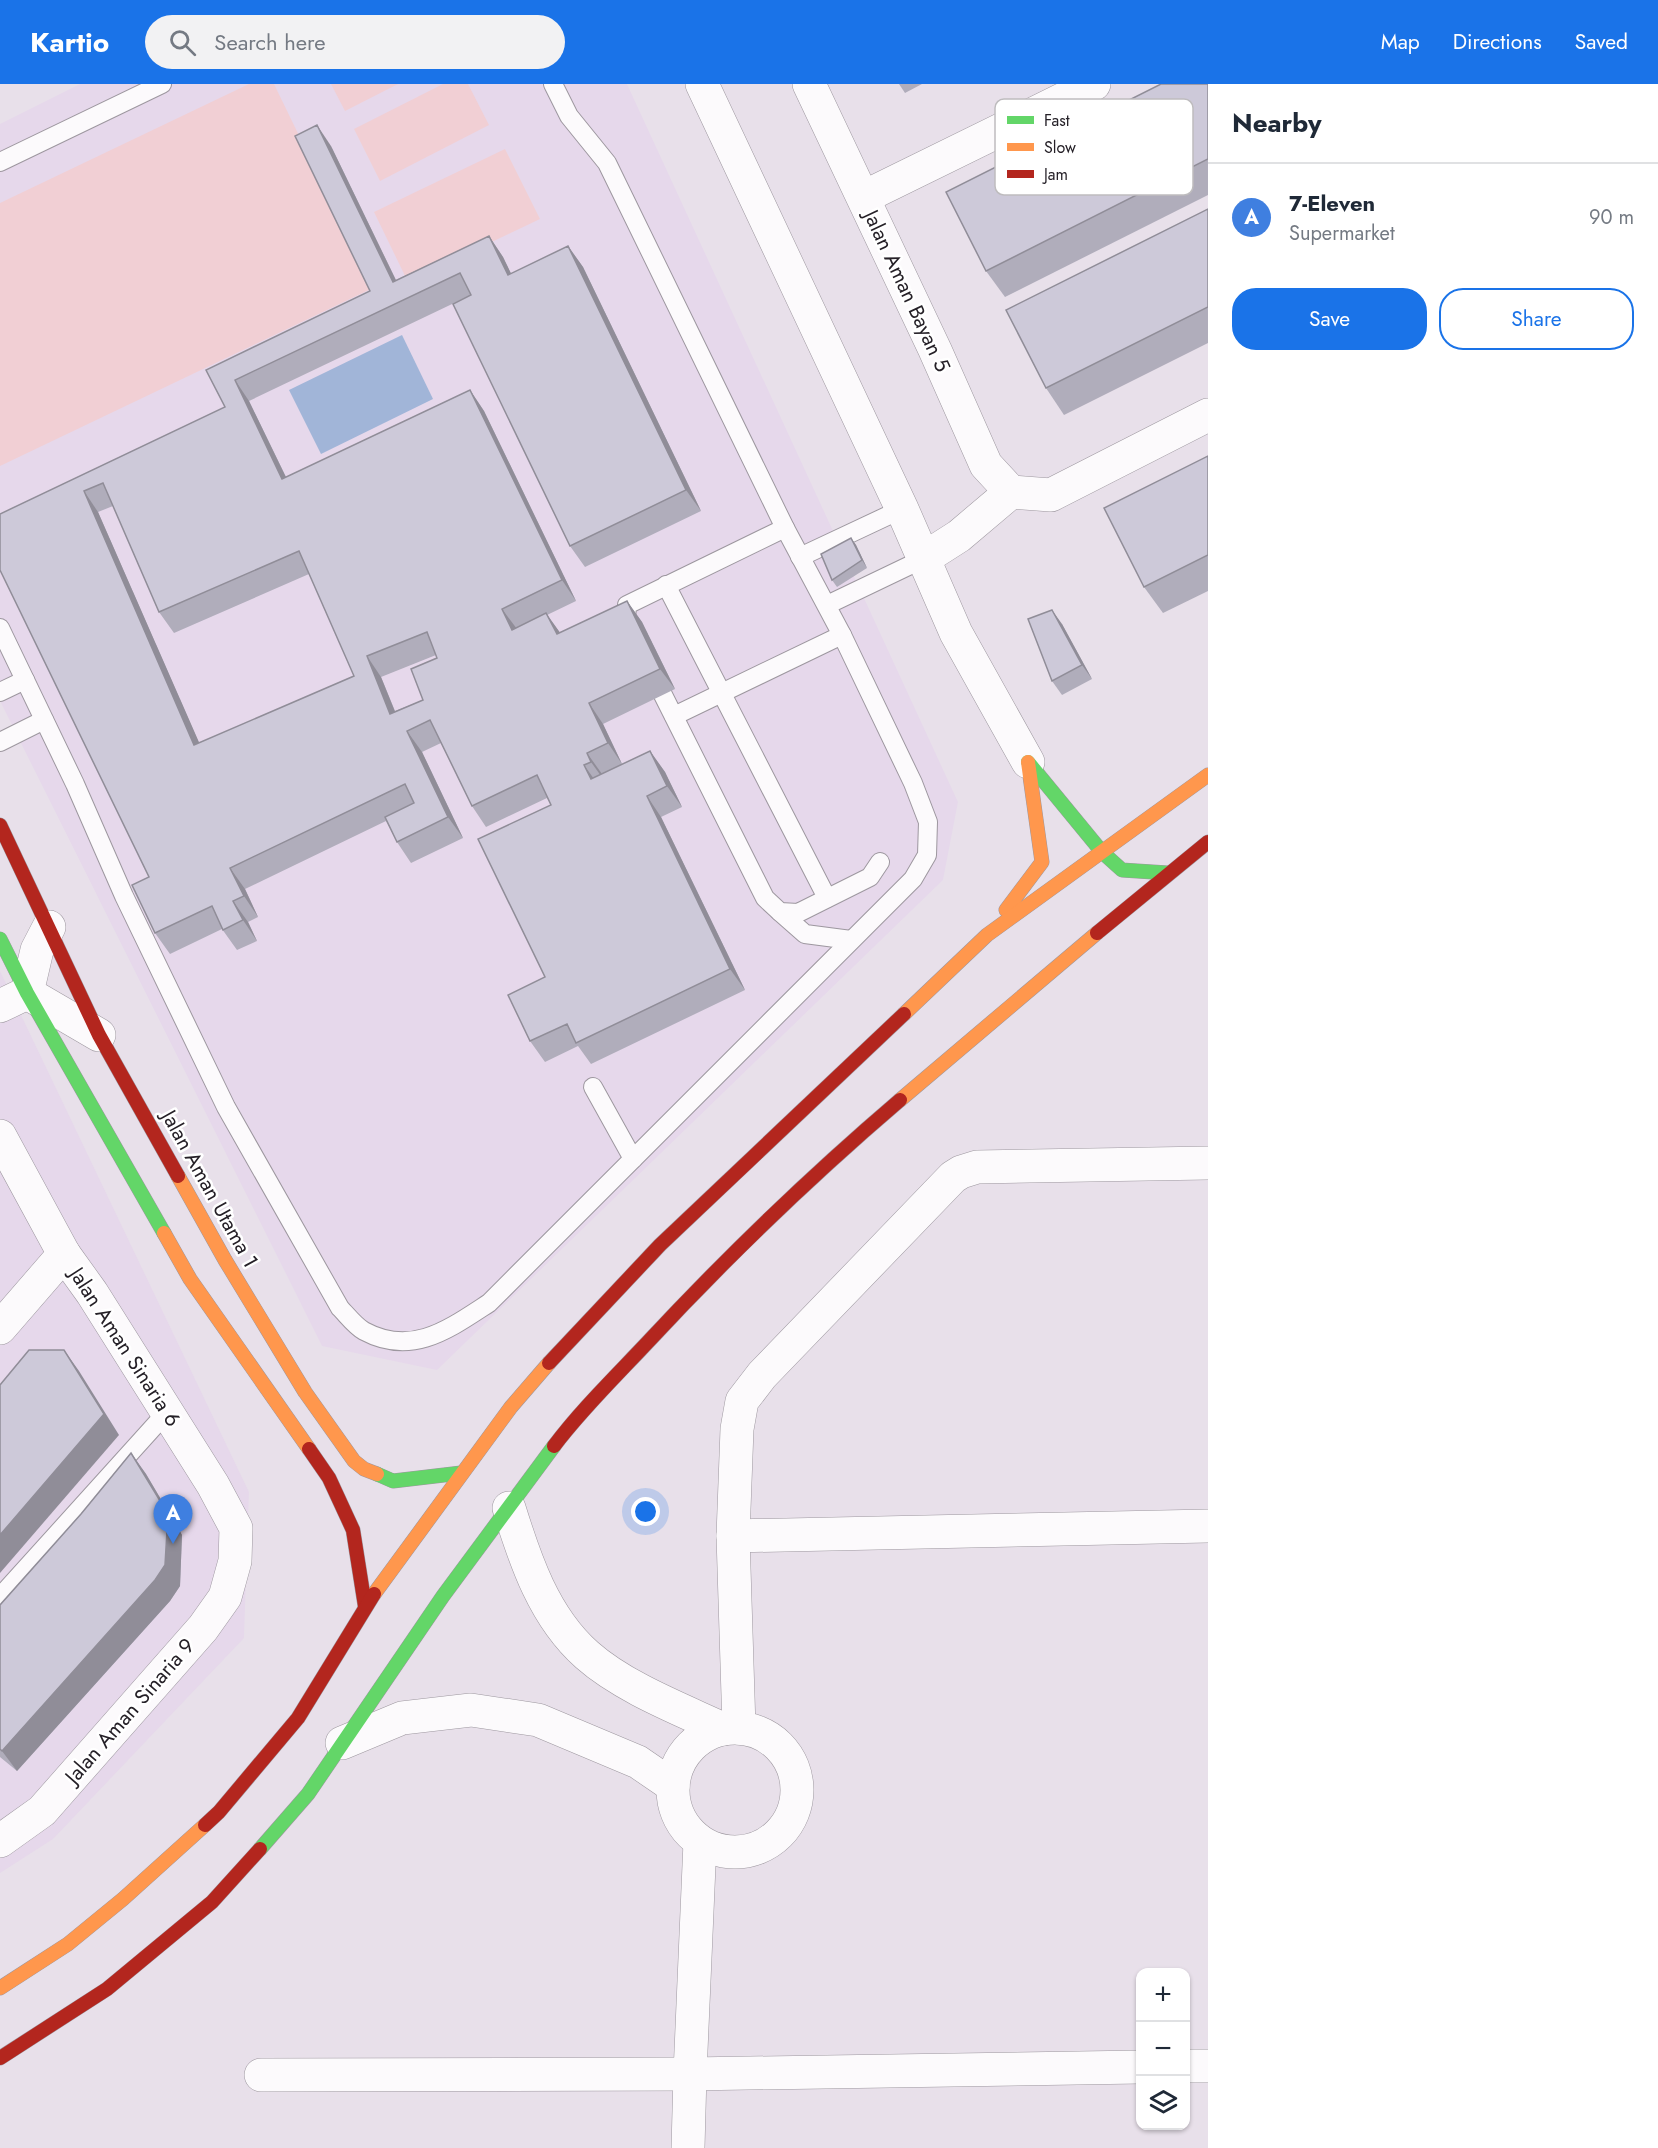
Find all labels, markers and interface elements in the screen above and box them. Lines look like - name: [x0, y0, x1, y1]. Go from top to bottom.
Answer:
- search box: [145, 15, 565, 69]
- text: Kartio: [30, 22, 109, 63]
- icon: search: [166, 26, 199, 59]
- text: Search here: [214, 26, 326, 58]
- text: Map: [1381, 27, 1420, 57]
- text: Directions: [1453, 27, 1542, 57]
- text: Saved: [1575, 27, 1628, 57]
- legend: [995, 99, 1193, 195]
- text: Nearby: [1232, 104, 1321, 142]
- text: Fast: [1044, 109, 1070, 132]
- text: Slow: [1044, 136, 1076, 159]
- text: Jam: [1042, 163, 1068, 186]
- text: 7-Eleven: [1289, 187, 1375, 219]
- street label: Jalan Aman Bayan 5: [855, 203, 958, 377]
- text: A: [1244, 203, 1259, 232]
- text: 90 m: [1589, 203, 1634, 232]
- text: Supermarket: [1289, 219, 1395, 248]
- button: Save: [1232, 288, 1427, 350]
- button: Share: [1439, 288, 1634, 350]
- street label: Jalan Aman Utama 1: [153, 1102, 266, 1273]
- street label: Jalan Aman Sinaria 6: [61, 1259, 188, 1432]
- pin: A: [154, 1494, 192, 1544]
- your location: [631, 1497, 660, 1526]
- street label: Jalan Aman Sinaria 9: [56, 1632, 202, 1793]
- map controls: [1136, 1968, 1190, 2130]
- button: +: [1136, 1968, 1190, 2022]
- button: −: [1136, 2022, 1190, 2076]
- button: layers: [1136, 2076, 1190, 2130]

